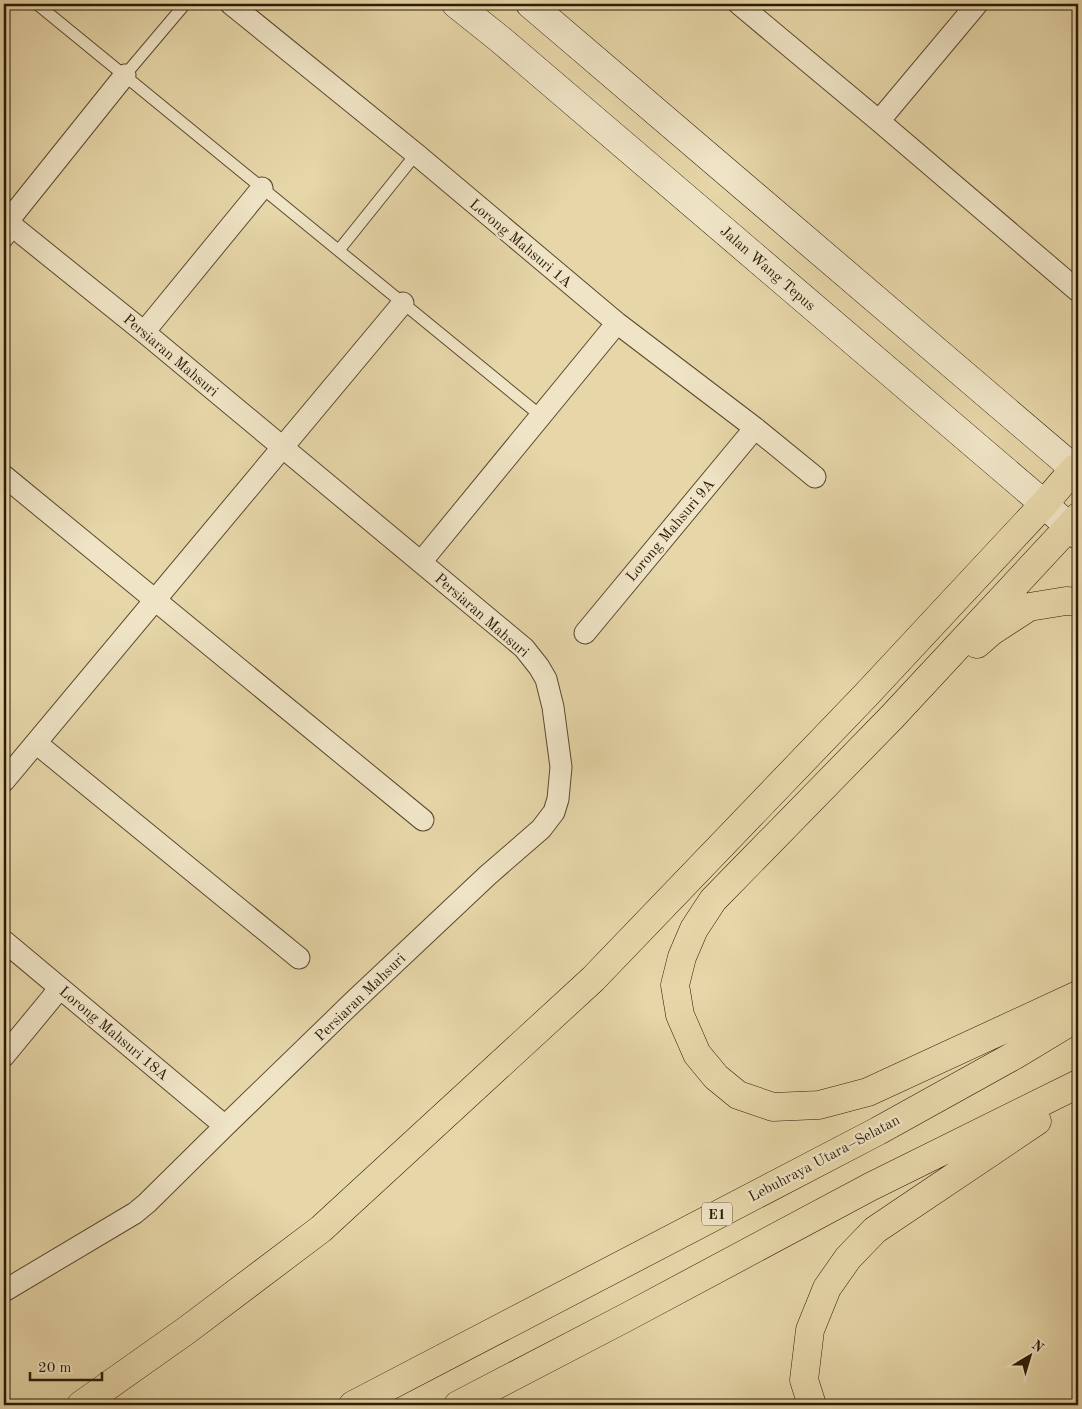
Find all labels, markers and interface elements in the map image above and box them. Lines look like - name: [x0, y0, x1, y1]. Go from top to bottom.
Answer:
- street label: Lorong Mahsuri 1A: [466, 197, 575, 292]
- street label: Jalan Wang Tepus: [717, 224, 818, 314]
- street label: Persiaran Mahsuri: [120, 312, 221, 400]
- street label: Lorong Mahsuri 9A: [624, 476, 719, 585]
- street label: Persiaran Mahsuri: [431, 571, 531, 661]
- street label: Persiaran Mahsuri: [313, 951, 409, 1045]
- street label: Lorong Mahsuri 18A: [56, 984, 171, 1084]
- street label: Lebuhraya Utara–Selatan: [747, 1113, 903, 1206]
- road number: E1: [702, 1202, 732, 1226]
- north arrow: [1004, 1332, 1054, 1382]
- text: N: [1029, 1338, 1046, 1356]
- scale bar: [30, 1349, 102, 1381]
- text: 20 m: [38, 1361, 72, 1376]

